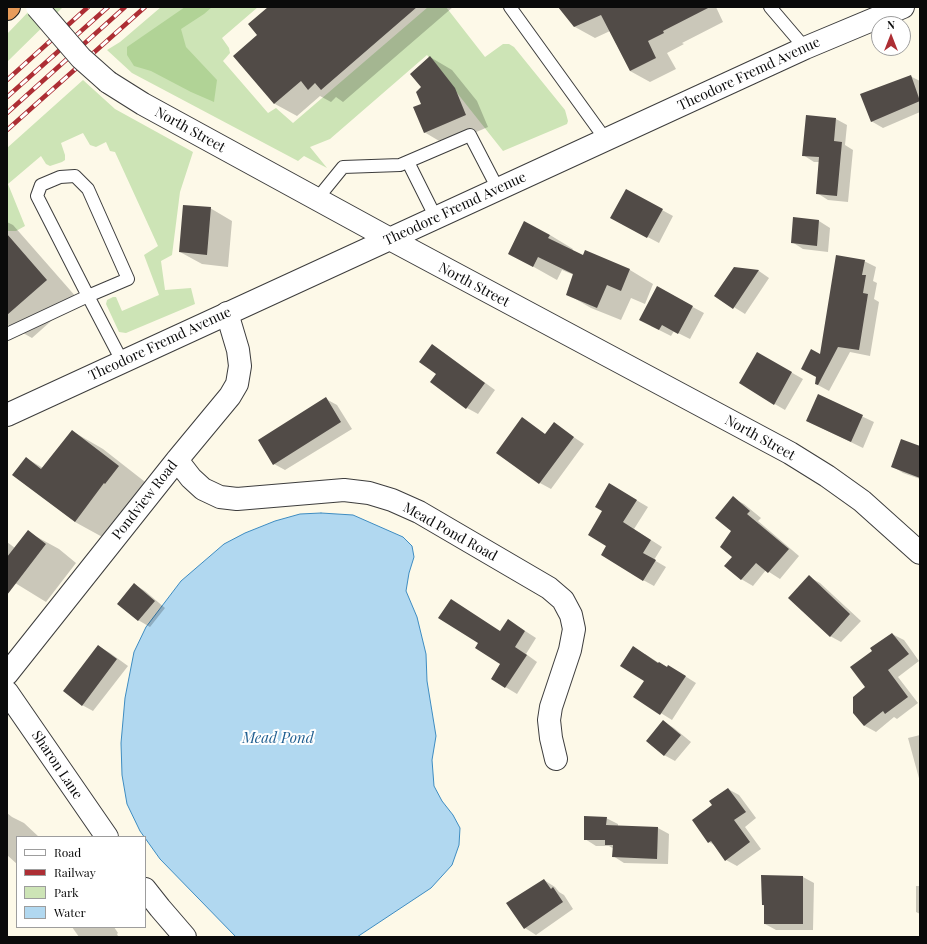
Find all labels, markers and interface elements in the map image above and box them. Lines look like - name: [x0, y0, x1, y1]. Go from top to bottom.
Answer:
- north arrow: [871, 16, 911, 56]
- text: N: [887, 17, 895, 32]
- street label: Theodore Fremd Avenue: [675, 34, 823, 114]
- street label: North Street: [152, 104, 228, 156]
- street label: Theodore Fremd Avenue: [381, 169, 529, 249]
- street label: North Street: [436, 259, 512, 311]
- street label: Theodore Fremd Avenue: [86, 304, 234, 384]
- street label: North Street: [722, 412, 798, 464]
- street label: Pondview Road: [109, 457, 181, 543]
- street label: Mead Pond Road: [400, 499, 500, 565]
- street label: Sharon Lane: [28, 728, 86, 802]
- water label: Mead Pond: [242, 729, 314, 747]
- legend: [16, 836, 146, 928]
- text: Road: [54, 844, 81, 860]
- text: Railway: [54, 864, 96, 880]
- text: Park: [54, 884, 79, 900]
- text: Water: [54, 904, 86, 920]

